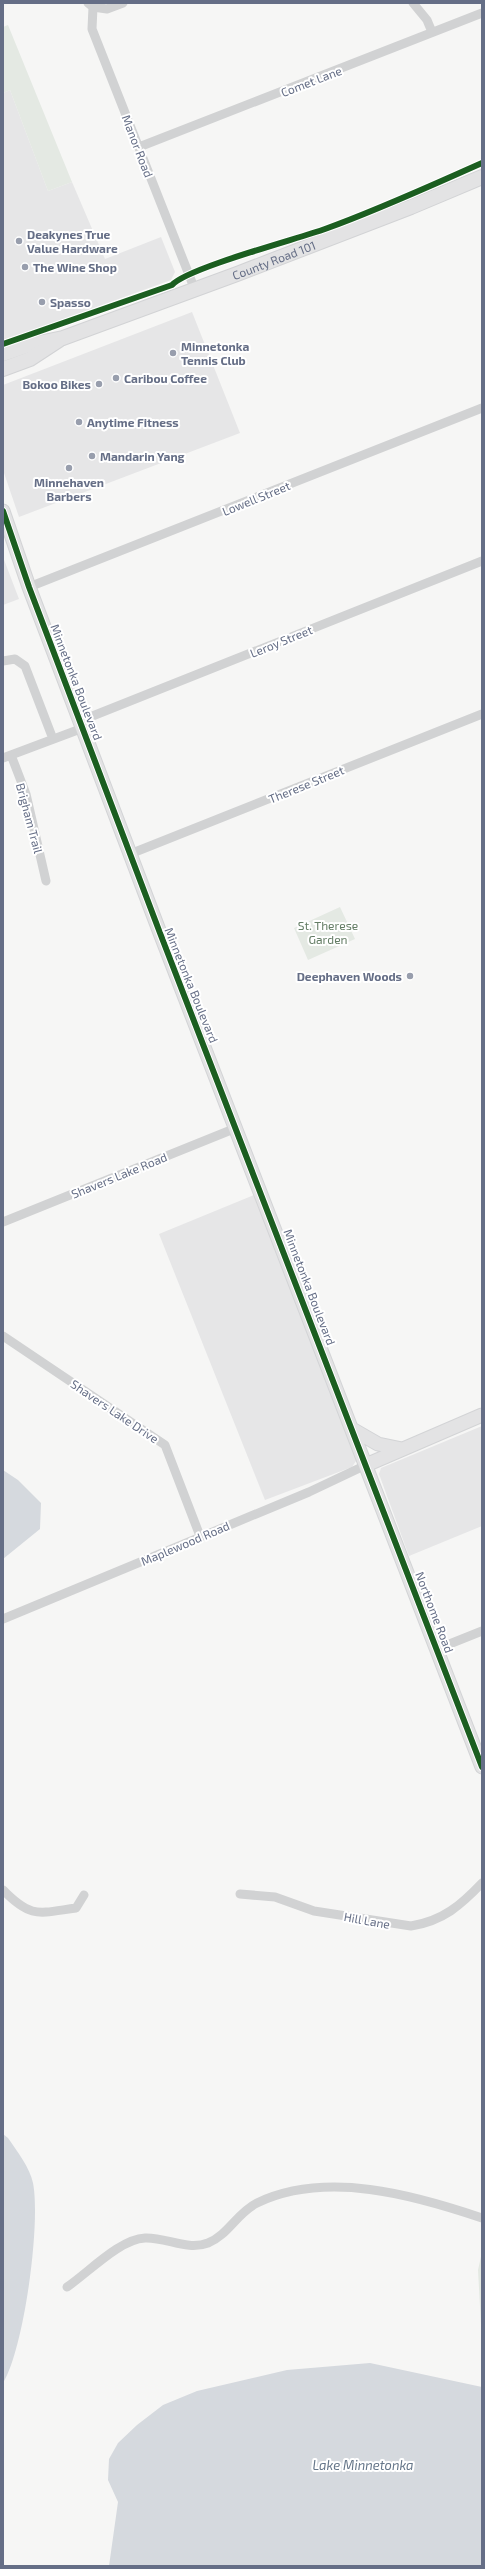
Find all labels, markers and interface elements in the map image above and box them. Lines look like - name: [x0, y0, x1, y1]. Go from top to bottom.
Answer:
- street label: Comet Lane: [279, 63, 343, 99]
- street label: Manor Road: [120, 113, 156, 179]
- place label: Deakynes True Value Hardware: [27, 227, 118, 255]
- marker: Deakynes True Value Hardware: [14, 236, 24, 246]
- street label: County Road 101: [230, 238, 317, 282]
- place label: The Wine Shop: [33, 260, 117, 274]
- marker: The Wine Shop: [20, 262, 30, 272]
- place label: Spasso: [50, 295, 91, 309]
- marker: Spasso: [37, 297, 47, 307]
- place label: Minnetonka Tennis Club: [181, 339, 249, 367]
- marker: Minnetonka Tennis Club: [168, 348, 178, 358]
- place label: Caribou Coffee: [124, 371, 207, 385]
- marker: Caribou Coffee: [111, 373, 121, 383]
- place label: Bokoo Bikes: [22, 377, 91, 391]
- marker: Bokoo Bikes: [94, 379, 104, 389]
- place label: Anytime Fitness: [87, 415, 179, 430]
- marker: Anytime Fitness: [74, 417, 84, 427]
- place label: Mandarin Yang: [100, 449, 185, 463]
- marker: Mandarin Yang: [87, 451, 97, 461]
- marker: Minnehaven Barbers: [64, 463, 74, 473]
- place label: Minnehaven Barbers: [34, 475, 104, 503]
- street label: Lowell Street: [220, 478, 292, 518]
- street label: Minnetonka Boulevard: [48, 622, 106, 742]
- street label: Leroy Street: [248, 622, 315, 660]
- street label: Therese Street: [266, 762, 346, 805]
- street label: Brigham Trail: [14, 781, 46, 855]
- park label: St. Therese Garden: [298, 918, 358, 946]
- street label: Minnetonka Boulevard: [162, 925, 222, 1045]
- place label: Deephaven Woods: [297, 969, 402, 983]
- marker: Deephaven Woods: [405, 971, 415, 981]
- street label: Shavers Lake Road: [69, 1149, 169, 1201]
- street label: Minnetonka Boulevard: [281, 1227, 339, 1347]
- street label: Shavers Lake Drive: [68, 1376, 162, 1446]
- street label: Maplewood Road: [139, 1518, 231, 1568]
- street label: Northome Road: [413, 1569, 457, 1655]
- street label: Hill Lane: [343, 1909, 391, 1931]
- water label: Lake Minnetonka: [312, 2457, 414, 2473]

